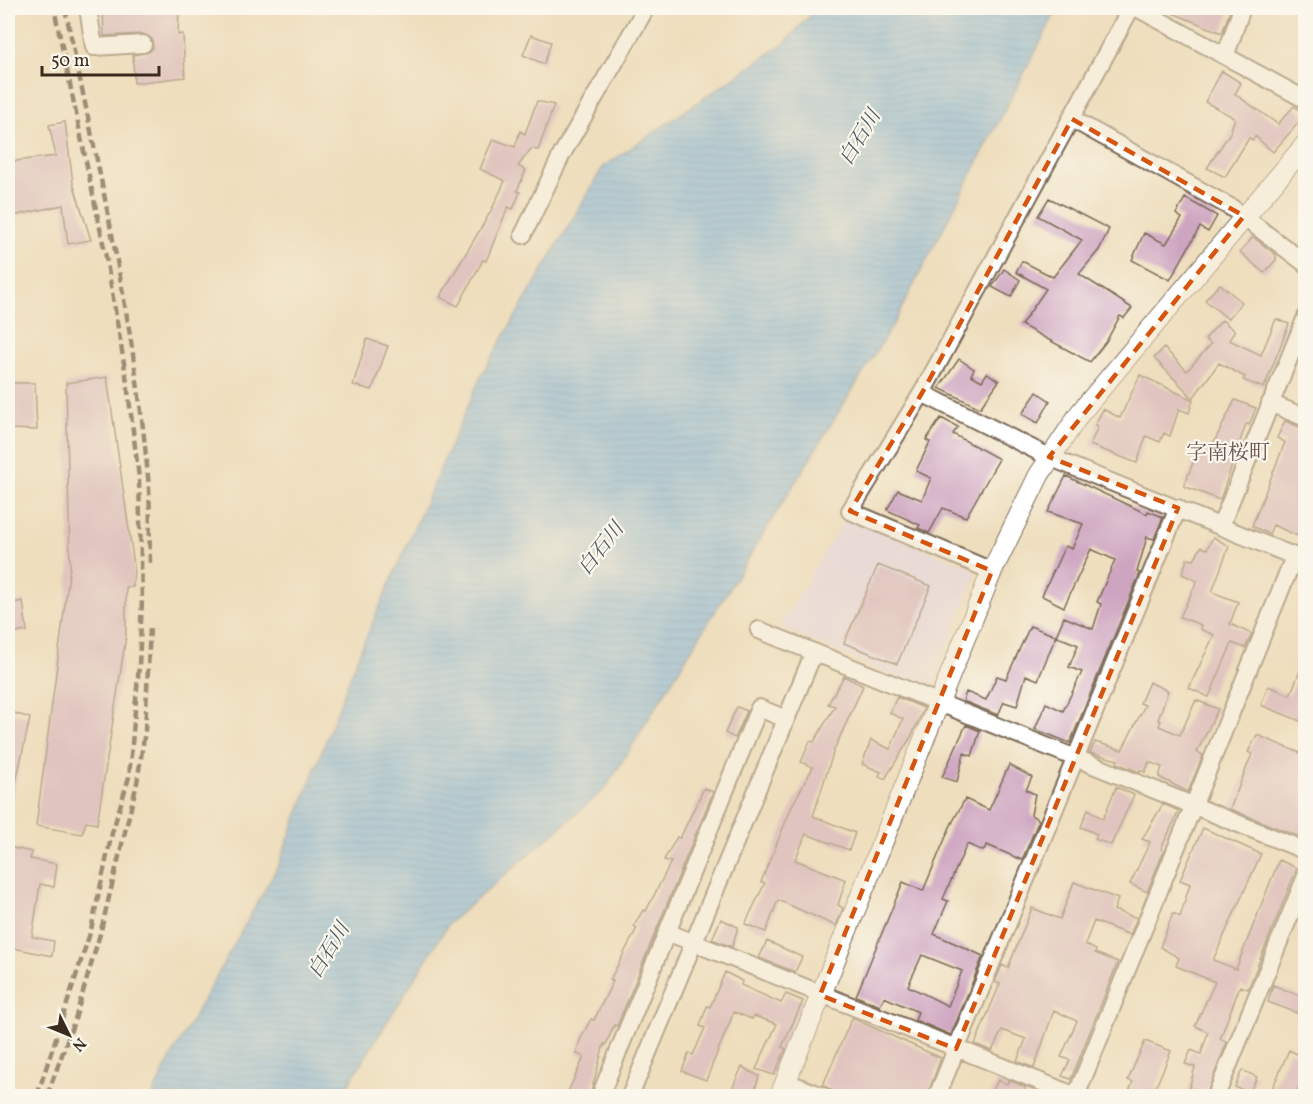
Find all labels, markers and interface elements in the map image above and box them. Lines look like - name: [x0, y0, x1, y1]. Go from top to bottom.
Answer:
- scale bar: [42, 39, 159, 77]
- text: 50 m: [51, 49, 90, 74]
- water label: 白石川: [833, 103, 889, 171]
- district label: 字南桜町: [1186, 439, 1270, 468]
- water label: 白石川: [572, 515, 632, 581]
- water label: 白石川: [302, 916, 358, 984]
- north arrow: [39, 1005, 99, 1065]
- text: N: [66, 1032, 91, 1056]

